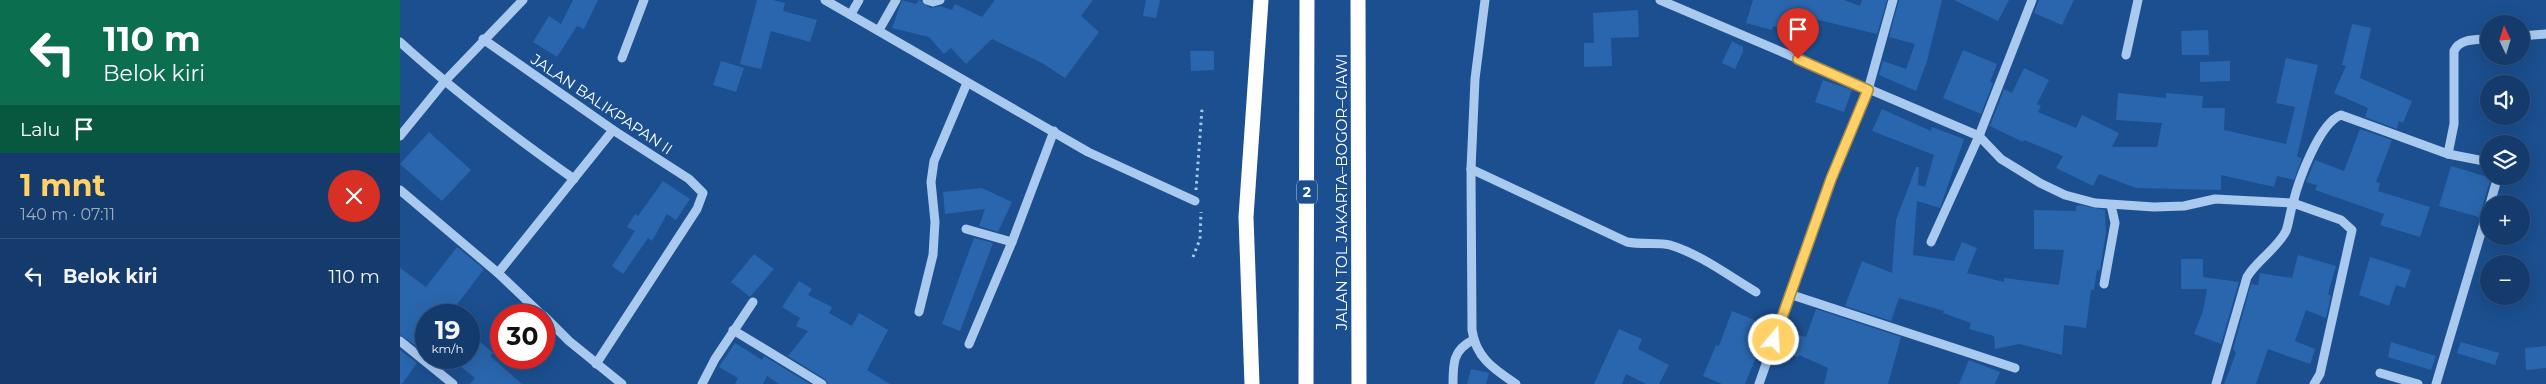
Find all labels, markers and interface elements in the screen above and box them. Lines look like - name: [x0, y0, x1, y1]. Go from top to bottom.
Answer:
- pin: [1777, 8, 1819, 59]
- icon: arrive: [1784, 15, 1812, 43]
- north arrow: [2480, 15, 2530, 65]
- map controls: [2480, 15, 2530, 305]
- text: 110 m: [103, 17, 201, 60]
- icon: left: [20, 20, 85, 85]
- street label: JALAN BALIKPAPAN II: [527, 49, 676, 158]
- street label: JALAN TOL JAKARTA–BOGOR–CIAWI: [1332, 54, 1351, 331]
- text: Belok kiri: [103, 60, 205, 87]
- button: sound: [2480, 75, 2530, 125]
- icon: arrive: [70, 115, 98, 143]
- text: Lalu: [20, 118, 60, 141]
- button: layers: [2480, 135, 2530, 185]
- text: 1 mnt: [20, 167, 106, 204]
- button: close: [328, 170, 380, 222]
- road number: 2: [1297, 180, 1317, 203]
- button: +: [2480, 195, 2530, 245]
- text: 140 m · 07:11: [20, 205, 115, 224]
- button: −: [2480, 255, 2530, 305]
- icon: left: [20, 262, 48, 290]
- text: Belok kiri: [63, 265, 158, 288]
- text: 110 m: [329, 265, 380, 288]
- speed limit sign: 30: [490, 304, 555, 369]
- position arrow: [1747, 313, 1799, 365]
- text: 19: [435, 315, 460, 345]
- text: km/h: [431, 341, 464, 356]

